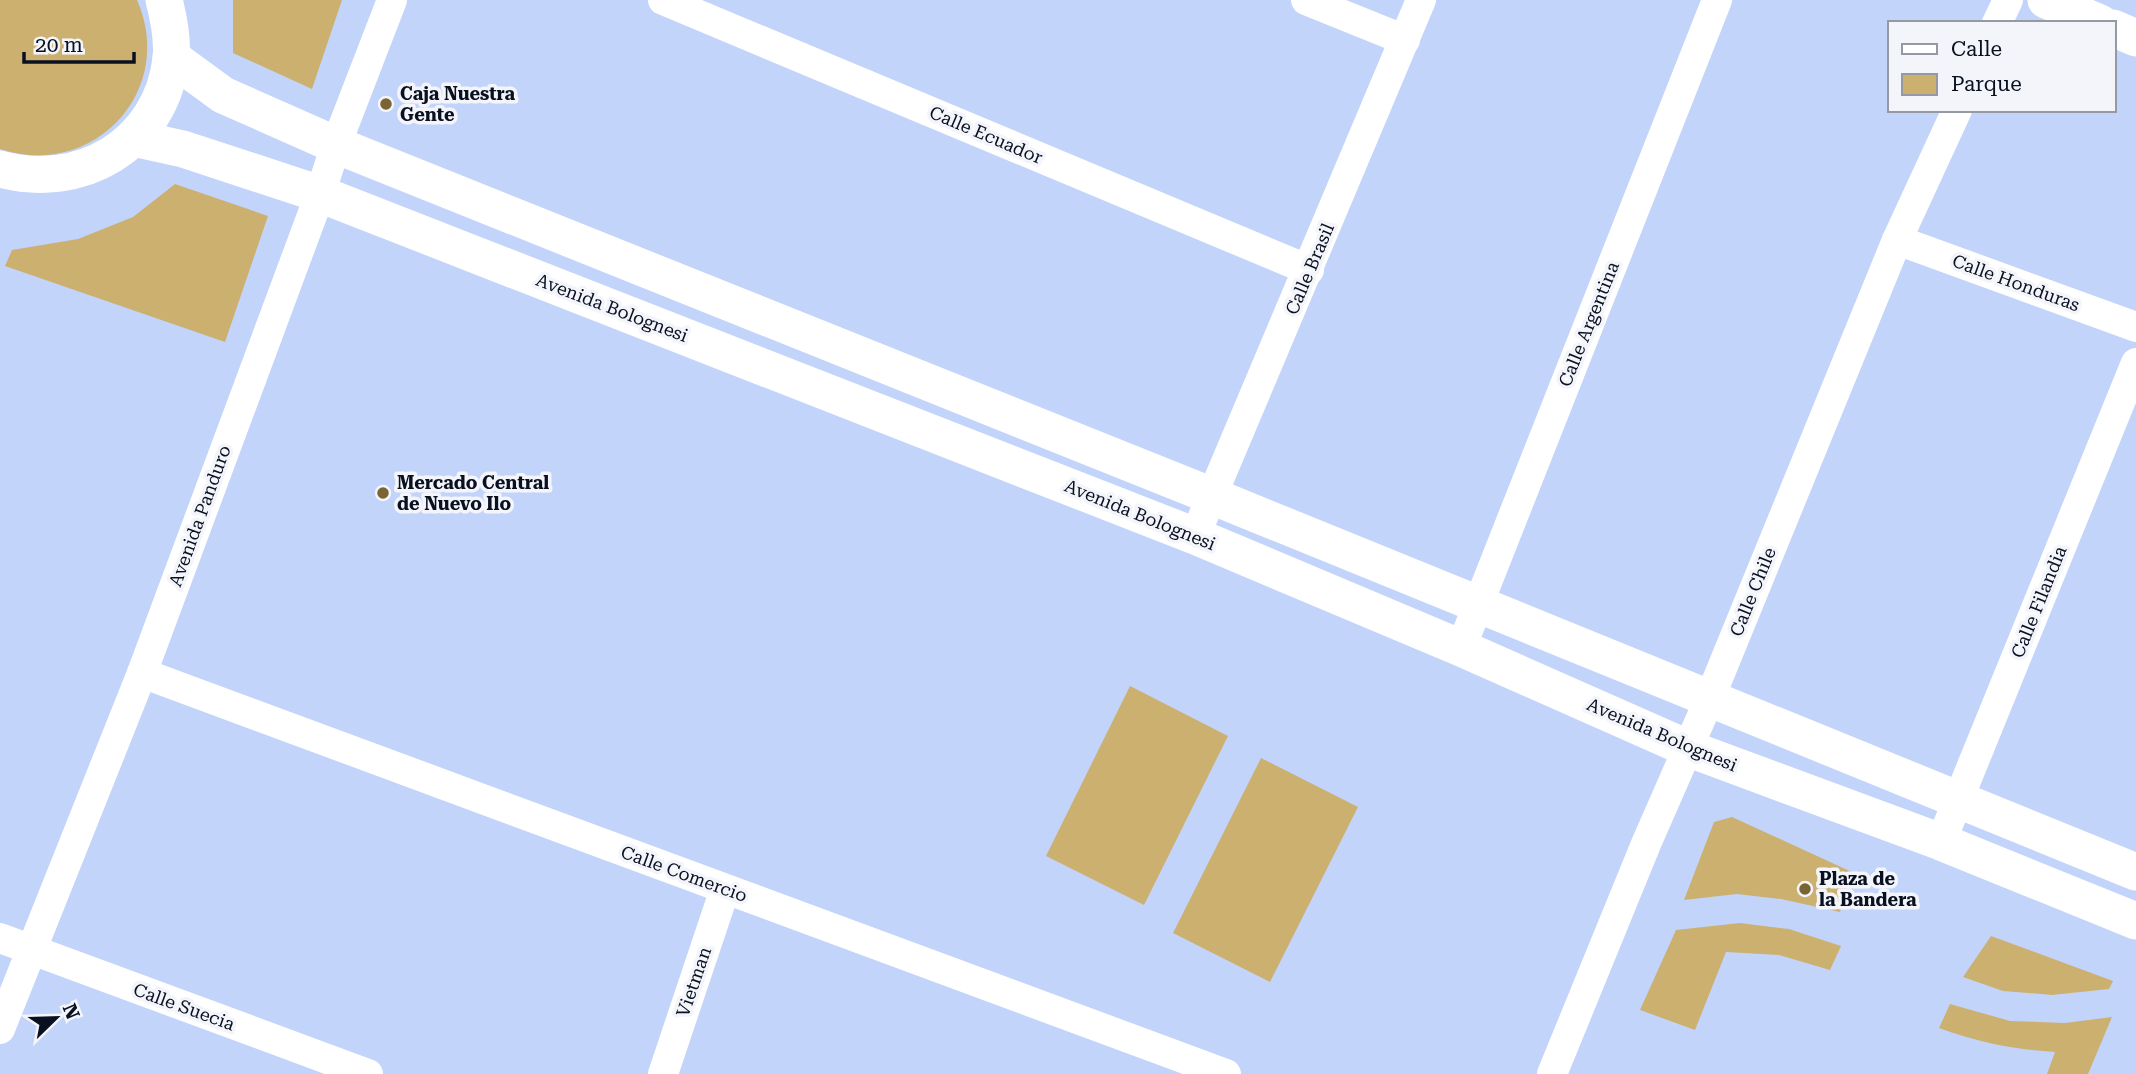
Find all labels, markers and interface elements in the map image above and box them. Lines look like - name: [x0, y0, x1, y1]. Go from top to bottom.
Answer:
- scale bar: [24, 21, 135, 65]
- legend: [1888, 21, 2115, 112]
- text: 20 m: [35, 33, 83, 57]
- text: Calle: [1951, 37, 2002, 61]
- text: Parque: [1951, 72, 2022, 96]
- place label: Caja Nuestra Gente: [400, 83, 516, 125]
- marker: Caja Nuestra Gente: [378, 96, 394, 112]
- street label: Calle Ecuador: [927, 101, 1046, 168]
- street label: Calle Brasil: [1281, 220, 1338, 318]
- street label: Calle Honduras: [1950, 250, 2083, 315]
- street label: Calle Argentina: [1554, 258, 1623, 389]
- street label: Avenida Bolognesi: [533, 269, 691, 346]
- street label: Avenida Panduro: [164, 442, 235, 589]
- place label: Mercado Central de Nuevo Ilo: [397, 472, 549, 514]
- street label: Avenida Bolognesi: [1062, 475, 1219, 555]
- marker: Mercado Central de Nuevo Ilo: [375, 485, 391, 501]
- street label: Calle Filandia: [2007, 543, 2071, 661]
- street label: Calle Chile: [1725, 544, 1780, 639]
- street label: Avenida Bolognesi: [1584, 693, 1741, 776]
- street label: Calle Comercio: [618, 841, 750, 906]
- place label: Plaza de la Bandera: [1819, 868, 1917, 910]
- marker: Plaza de la Bandera: [1797, 881, 1813, 897]
- street label: Vietman: [672, 944, 715, 1020]
- street label: Calle Suecia: [131, 979, 238, 1035]
- north arrow: [21, 983, 91, 1053]
- text: N: [58, 1000, 85, 1023]

